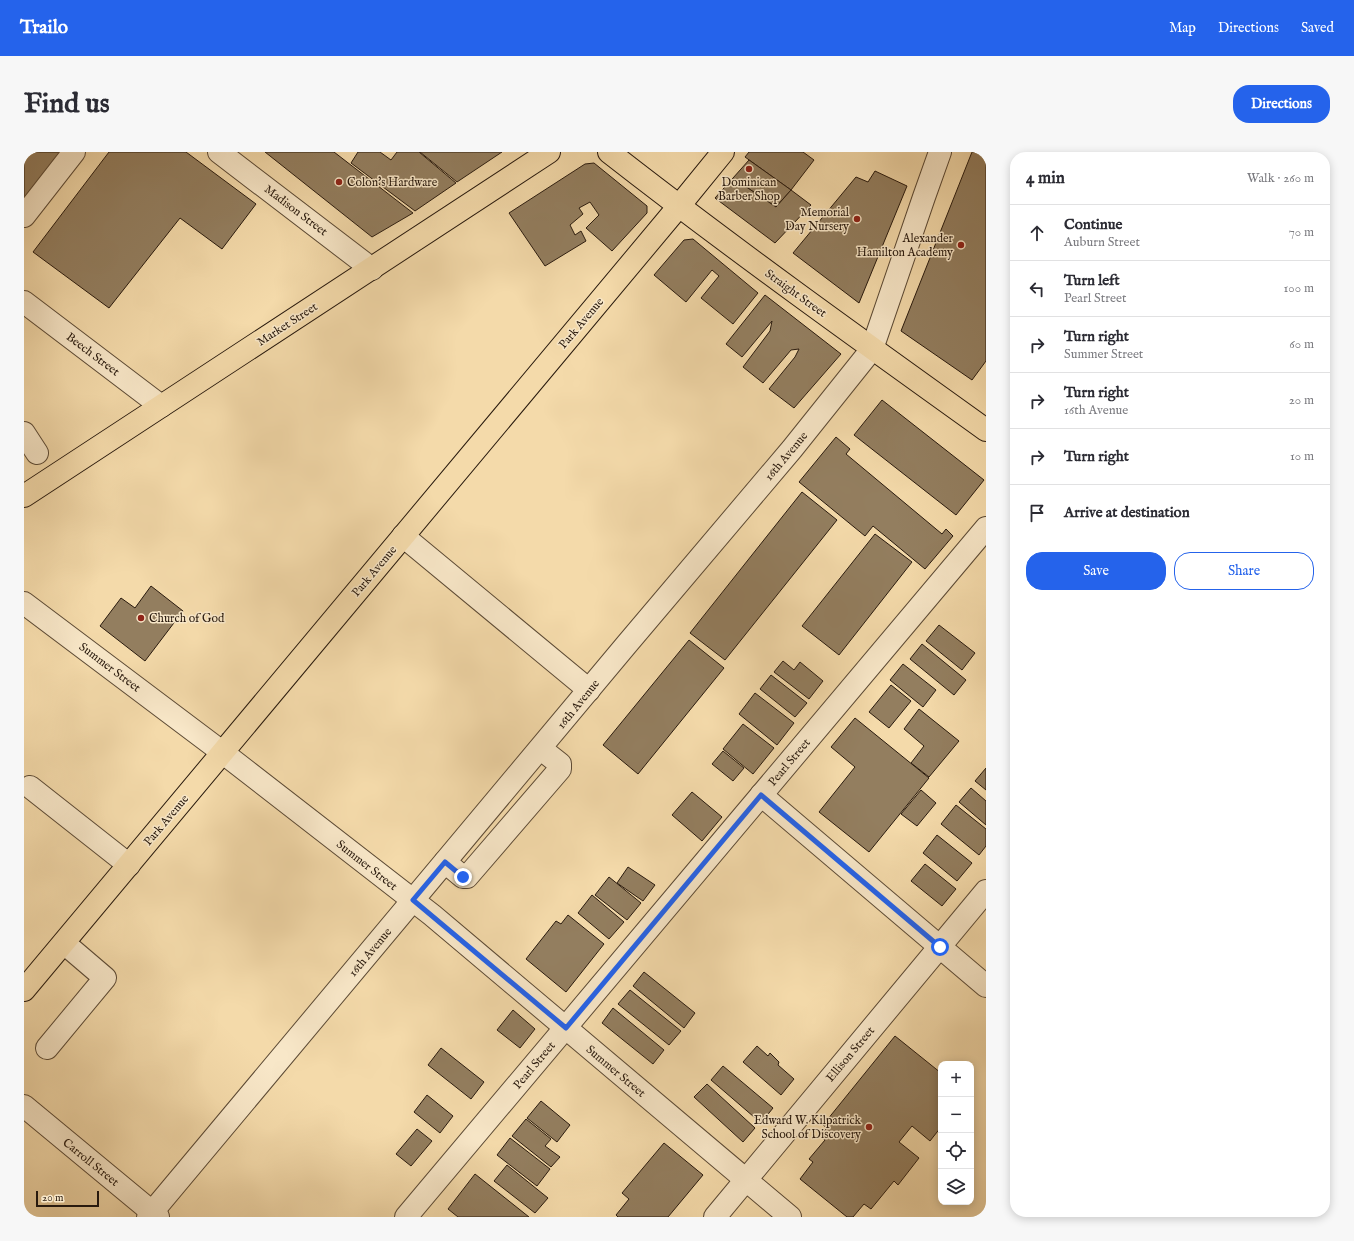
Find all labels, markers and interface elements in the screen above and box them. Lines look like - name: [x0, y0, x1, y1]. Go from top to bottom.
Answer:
- text: Trailo: [20, 16, 68, 40]
- text: Map: [1169, 19, 1196, 37]
- text: Directions: [1218, 19, 1279, 37]
- text: Saved: [1301, 19, 1334, 37]
- button: Directions: [1233, 85, 1330, 123]
- text: Find us: [24, 87, 110, 122]
- marker: Dominican Barber Shop: [744, 164, 754, 174]
- text: 4 min: [1026, 168, 1065, 189]
- text: Walk · 260 m: [1247, 170, 1314, 187]
- place label: Colon's Hardware: [347, 175, 438, 190]
- place label: Dominican Barber Shop: [718, 175, 780, 205]
- marker: Colon's Hardware: [334, 177, 344, 187]
- street label: Madison Street: [261, 182, 330, 239]
- place label: Memorial Day Nursery: [785, 205, 850, 234]
- marker: Memorial Day Nursery: [852, 214, 862, 224]
- text: Continue: [1064, 215, 1122, 234]
- icon: ahead: [1026, 222, 1048, 244]
- text: 70 m: [1289, 224, 1314, 241]
- place label: Alexander Hamilton Academy: [857, 231, 954, 260]
- text: Auburn Street: [1064, 234, 1140, 251]
- marker: Alexander Hamilton Academy: [956, 240, 966, 250]
- street label: Straight Street: [762, 266, 829, 321]
- text: Turn left: [1064, 271, 1120, 290]
- icon: left: [1026, 278, 1048, 300]
- text: 100 m: [1284, 280, 1314, 297]
- text: Pearl Street: [1064, 290, 1126, 307]
- street label: Park Avenue: [556, 294, 607, 352]
- street label: Market Street: [254, 299, 320, 350]
- text: Turn right: [1064, 327, 1129, 346]
- street label: Beech Street: [63, 329, 122, 379]
- icon: right: [1026, 334, 1048, 356]
- text: 60 m: [1289, 336, 1314, 353]
- text: Summer Street: [1064, 346, 1143, 363]
- text: Turn right: [1064, 383, 1129, 402]
- icon: right: [1026, 390, 1048, 412]
- text: 20 m: [1289, 392, 1314, 409]
- text: 16th Avenue: [1064, 402, 1128, 419]
- street label: 16th Avenue: [762, 428, 812, 484]
- icon: right: [1026, 446, 1048, 468]
- text: Turn right: [1064, 447, 1129, 466]
- text: 10 m: [1290, 448, 1314, 465]
- icon: arrive: [1026, 502, 1048, 524]
- text: Arrive at destination: [1064, 503, 1190, 522]
- street label: Park Avenue: [349, 542, 400, 600]
- button: Save: [1026, 552, 1166, 590]
- button: Share: [1174, 552, 1314, 590]
- place label: Church of God: [149, 611, 225, 626]
- marker: Church of God: [136, 613, 146, 623]
- street label: Summer Street: [76, 639, 143, 695]
- street label: 16th Avenue: [554, 676, 603, 732]
- street label: Pearl Street: [765, 735, 814, 789]
- street label: Park Avenue: [141, 791, 192, 849]
- street label: Summer Street: [333, 837, 400, 894]
- route end: [454, 868, 472, 886]
- street label: 16th Avenue: [346, 924, 396, 980]
- route start: [931, 938, 949, 956]
- street label: Ellison Street: [823, 1024, 878, 1085]
- street label: Pearl Street: [510, 1038, 559, 1092]
- street label: Summer Street: [583, 1042, 649, 1101]
- map controls: [938, 1061, 974, 1205]
- button: +: [938, 1061, 974, 1097]
- button: −: [938, 1097, 974, 1133]
- place label: Edward W. Kilpatrick School of Discovery: [754, 1113, 862, 1142]
- marker: Edward W. Kilpatrick School of Discovery: [864, 1122, 874, 1132]
- button: locate: [938, 1133, 974, 1169]
- street label: Carroll Street: [60, 1135, 122, 1190]
- button: layers: [938, 1169, 974, 1205]
- scale bar: [36, 1189, 99, 1208]
- text: 20 m: [42, 1191, 63, 1205]

